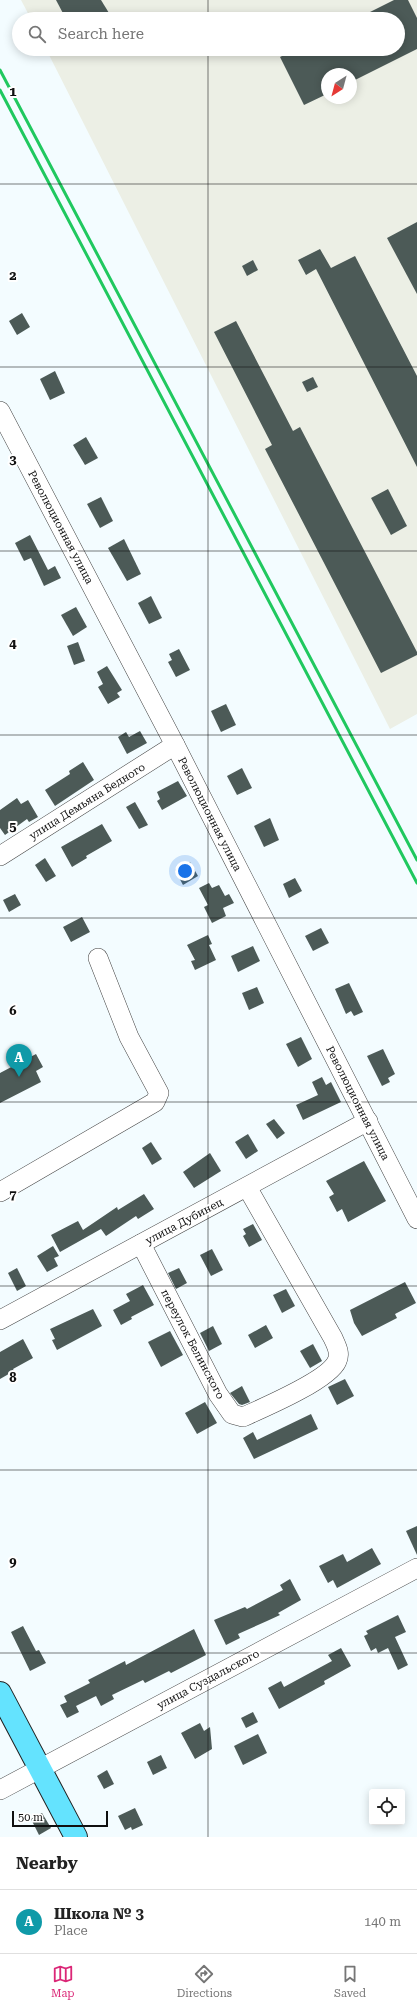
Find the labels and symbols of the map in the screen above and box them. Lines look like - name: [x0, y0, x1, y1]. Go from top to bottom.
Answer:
- north arrow: [321, 68, 357, 104]
- text: 1: [9, 84, 17, 99]
- text: 2: [9, 268, 17, 283]
- text: 3: [9, 452, 17, 467]
- street label: Революционная улица: [25, 468, 96, 586]
- text: 4: [9, 636, 17, 651]
- street label: Революционная улица: [175, 755, 244, 874]
- street label: улица Демьяна Бедного: [27, 760, 148, 843]
- text: 5: [9, 819, 17, 834]
- your location: [175, 861, 195, 881]
- text: 6: [9, 1003, 17, 1018]
- pin: A: [6, 1044, 32, 1077]
- street label: Революционная улица: [323, 1044, 392, 1163]
- text: 7: [9, 1187, 17, 1202]
- street label: улица Дубинец: [143, 1196, 225, 1247]
- street label: переулок Белинского: [158, 1287, 227, 1402]
- text: 8: [9, 1370, 17, 1385]
- text: 9: [9, 1554, 17, 1569]
- street label: улица Суздальского: [155, 1647, 262, 1712]
- scale bar: [12, 1809, 108, 1828]

